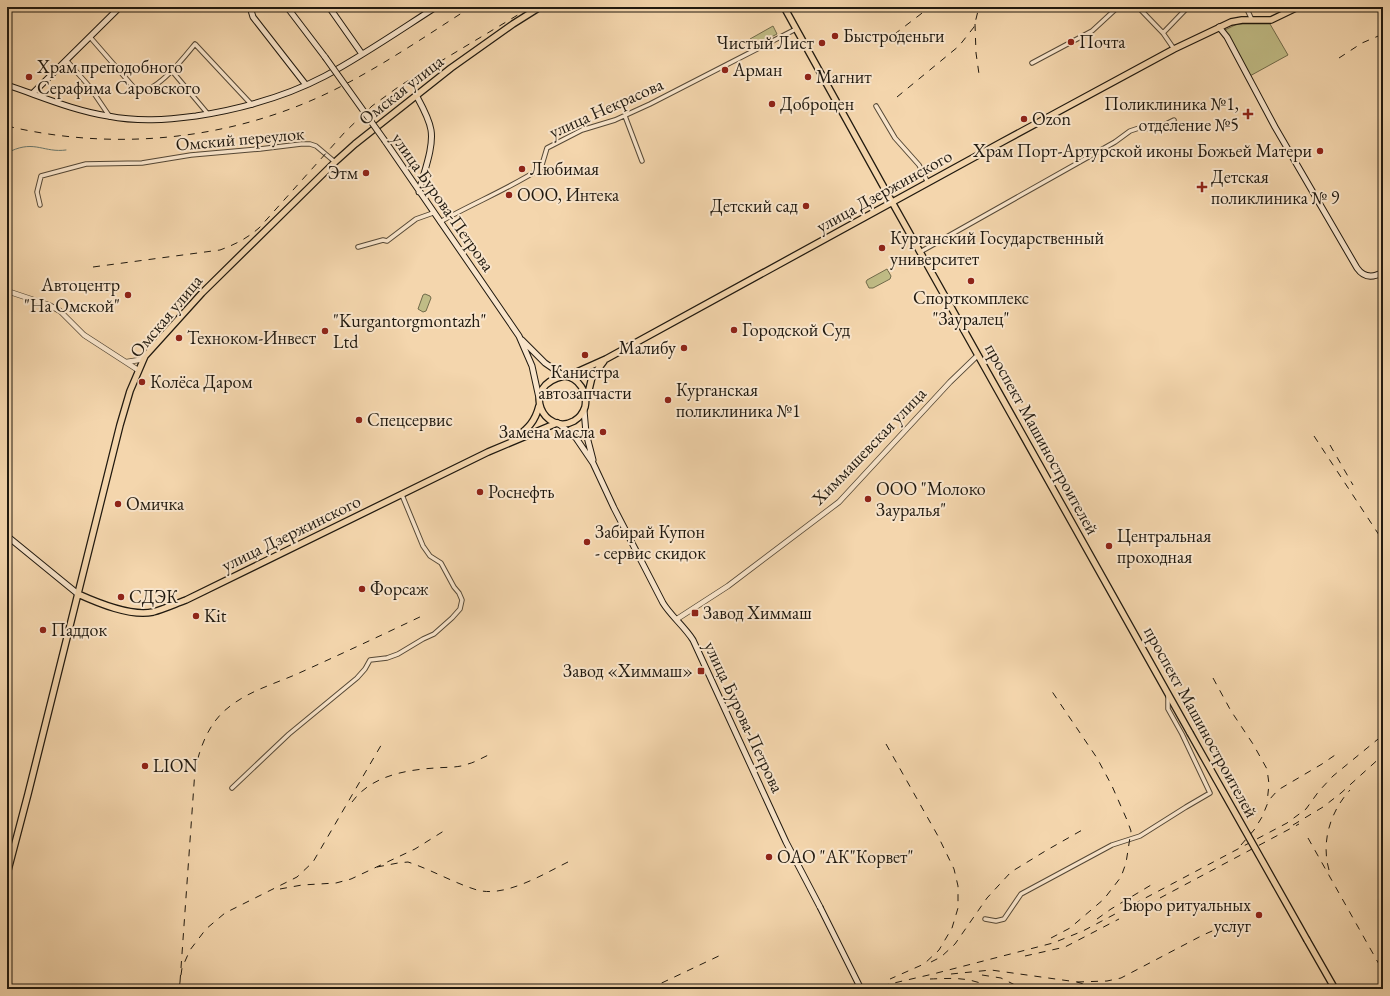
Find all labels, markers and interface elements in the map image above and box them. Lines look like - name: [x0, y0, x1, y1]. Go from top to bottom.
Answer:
- place label: Быстроденьги: [843, 24, 945, 47]
- place label: Почта: [1079, 30, 1126, 53]
- place label: Чистый Лист: [716, 31, 815, 54]
- marker: Быстроденьги: [830, 31, 840, 41]
- marker: Почта: [1066, 37, 1076, 47]
- marker: Чистый Лист: [817, 38, 827, 48]
- street label: Омская улица: [354, 49, 448, 130]
- place label: Храм преподобного Серафима Саровского: [36, 55, 200, 99]
- place label: Арман: [732, 58, 782, 81]
- marker: Арман: [720, 65, 730, 75]
- place label: Магнит: [816, 65, 872, 88]
- marker: Храм преподобного Серафима Саровского: [24, 72, 34, 82]
- street label: улица Некрасова: [545, 72, 667, 143]
- marker: Магнит: [803, 72, 813, 82]
- place label: Доброцен: [780, 92, 854, 115]
- place label: Поликлиника №1, отделение №5: [1104, 92, 1239, 136]
- marker: Доброцен: [767, 99, 777, 109]
- place label: Ozon: [1032, 107, 1071, 130]
- marker: Поликлиника №1, отделение №5: [1242, 108, 1254, 120]
- marker: Ozon: [1019, 114, 1029, 124]
- street label: Омский переулок: [175, 121, 306, 156]
- street label: улица Бурова-Петрова: [387, 128, 500, 276]
- place label: Храм Порт-Артурской иконы Божьей Матери: [972, 139, 1312, 162]
- street label: улица Дзержинского: [812, 144, 956, 237]
- marker: Храм Порт-Артурской иконы Божьей Матери: [1315, 146, 1325, 156]
- place label: Любимая: [530, 157, 599, 180]
- place label: Этм: [328, 161, 359, 184]
- marker: Любимая: [517, 164, 527, 174]
- place label: Детская поликлиника № 9: [1211, 165, 1340, 209]
- marker: Этм: [361, 168, 371, 178]
- marker: Детская поликлиника № 9: [1196, 181, 1208, 193]
- place label: ООО, Интека: [517, 183, 620, 206]
- marker: ООО, Интека: [504, 190, 514, 200]
- place label: Детский сад: [710, 194, 798, 217]
- marker: Детский сад: [801, 201, 811, 211]
- place label: Курганский Государственный университет: [890, 226, 1104, 270]
- marker: Курганский Государственный университет: [877, 243, 887, 253]
- street label: Омская улица: [124, 269, 207, 362]
- place label: Автоцентр "На Омской": [24, 273, 120, 317]
- marker: Спорткомплекс "Зауралец": [966, 276, 976, 286]
- place label: Спорткомплекс "Зауралец": [913, 286, 1029, 330]
- marker: Автоцентр "На Омской": [123, 290, 133, 300]
- place label: "Kurgantorgmontazh" Ltd: [333, 309, 487, 353]
- place label: Городской Суд: [742, 318, 850, 341]
- marker: Городской Суд: [729, 325, 739, 335]
- place label: Техноком-Инвест: [187, 326, 317, 349]
- marker: "Kurgantorgmontazh" Ltd: [320, 326, 330, 336]
- marker: Техноком-Инвест: [174, 333, 184, 343]
- place label: Малибу: [619, 336, 676, 359]
- street label: проспект Машиностроителей: [980, 339, 1105, 539]
- marker: Малибу: [679, 343, 689, 353]
- marker: Канистра автозапчасти: [580, 350, 590, 360]
- place label: Канистра автозапчасти: [538, 360, 632, 404]
- place label: Колёса Даром: [150, 370, 253, 393]
- marker: Колёса Даром: [137, 377, 147, 387]
- place label: Курганская поликлиника №1: [676, 378, 801, 422]
- street label: Химмашевская улица: [806, 381, 931, 510]
- marker: Курганская поликлиника №1: [663, 395, 673, 405]
- place label: Спецсервис: [367, 408, 453, 431]
- marker: Спецсервис: [354, 415, 364, 425]
- place label: Замена масла: [499, 420, 596, 443]
- marker: Замена масла: [598, 427, 608, 437]
- place label: ООО "Молоко Зауралья": [876, 477, 986, 521]
- place label: Роснефть: [488, 480, 554, 503]
- marker: Роснефть: [475, 487, 485, 497]
- street label: улица Дзержинского: [217, 489, 364, 576]
- place label: Омичка: [126, 492, 185, 515]
- marker: ООО "Молоко Зауралья": [863, 494, 873, 504]
- marker: Омичка: [113, 499, 123, 509]
- place label: Забирай Купон - сервис скидок: [595, 520, 706, 564]
- place label: Центральная проходная: [1117, 524, 1211, 568]
- marker: Забирай Купон - сервис скидок: [582, 537, 592, 547]
- marker: Центральная проходная: [1104, 541, 1114, 551]
- place label: Форсаж: [370, 577, 429, 600]
- marker: Форсаж: [357, 584, 367, 594]
- place label: СДЭК: [129, 585, 178, 608]
- marker: СДЭК: [116, 592, 126, 602]
- place label: Завод Химмаш: [703, 601, 812, 624]
- place label: Kit: [204, 604, 227, 627]
- marker: Завод Химмаш: [690, 608, 700, 618]
- marker: Kit: [191, 611, 201, 621]
- place label: Паддок: [51, 618, 107, 641]
- street label: проспект Машиностроителей: [1139, 622, 1264, 822]
- marker: Паддок: [38, 625, 48, 635]
- street label: улица Бурова-Петрова: [699, 637, 790, 797]
- place label: Завод «Химмаш»: [563, 659, 693, 682]
- marker: Завод «Химмаш»: [696, 666, 706, 676]
- place label: LION: [153, 754, 198, 777]
- marker: LION: [140, 761, 150, 771]
- place label: ОАО "АК"Корвет": [777, 845, 913, 868]
- marker: ОАО "АК"Корвет": [764, 852, 774, 862]
- place label: Бюро ритуальных услуг: [1122, 893, 1252, 937]
- marker: Бюро ритуальных услуг: [1254, 910, 1264, 920]

